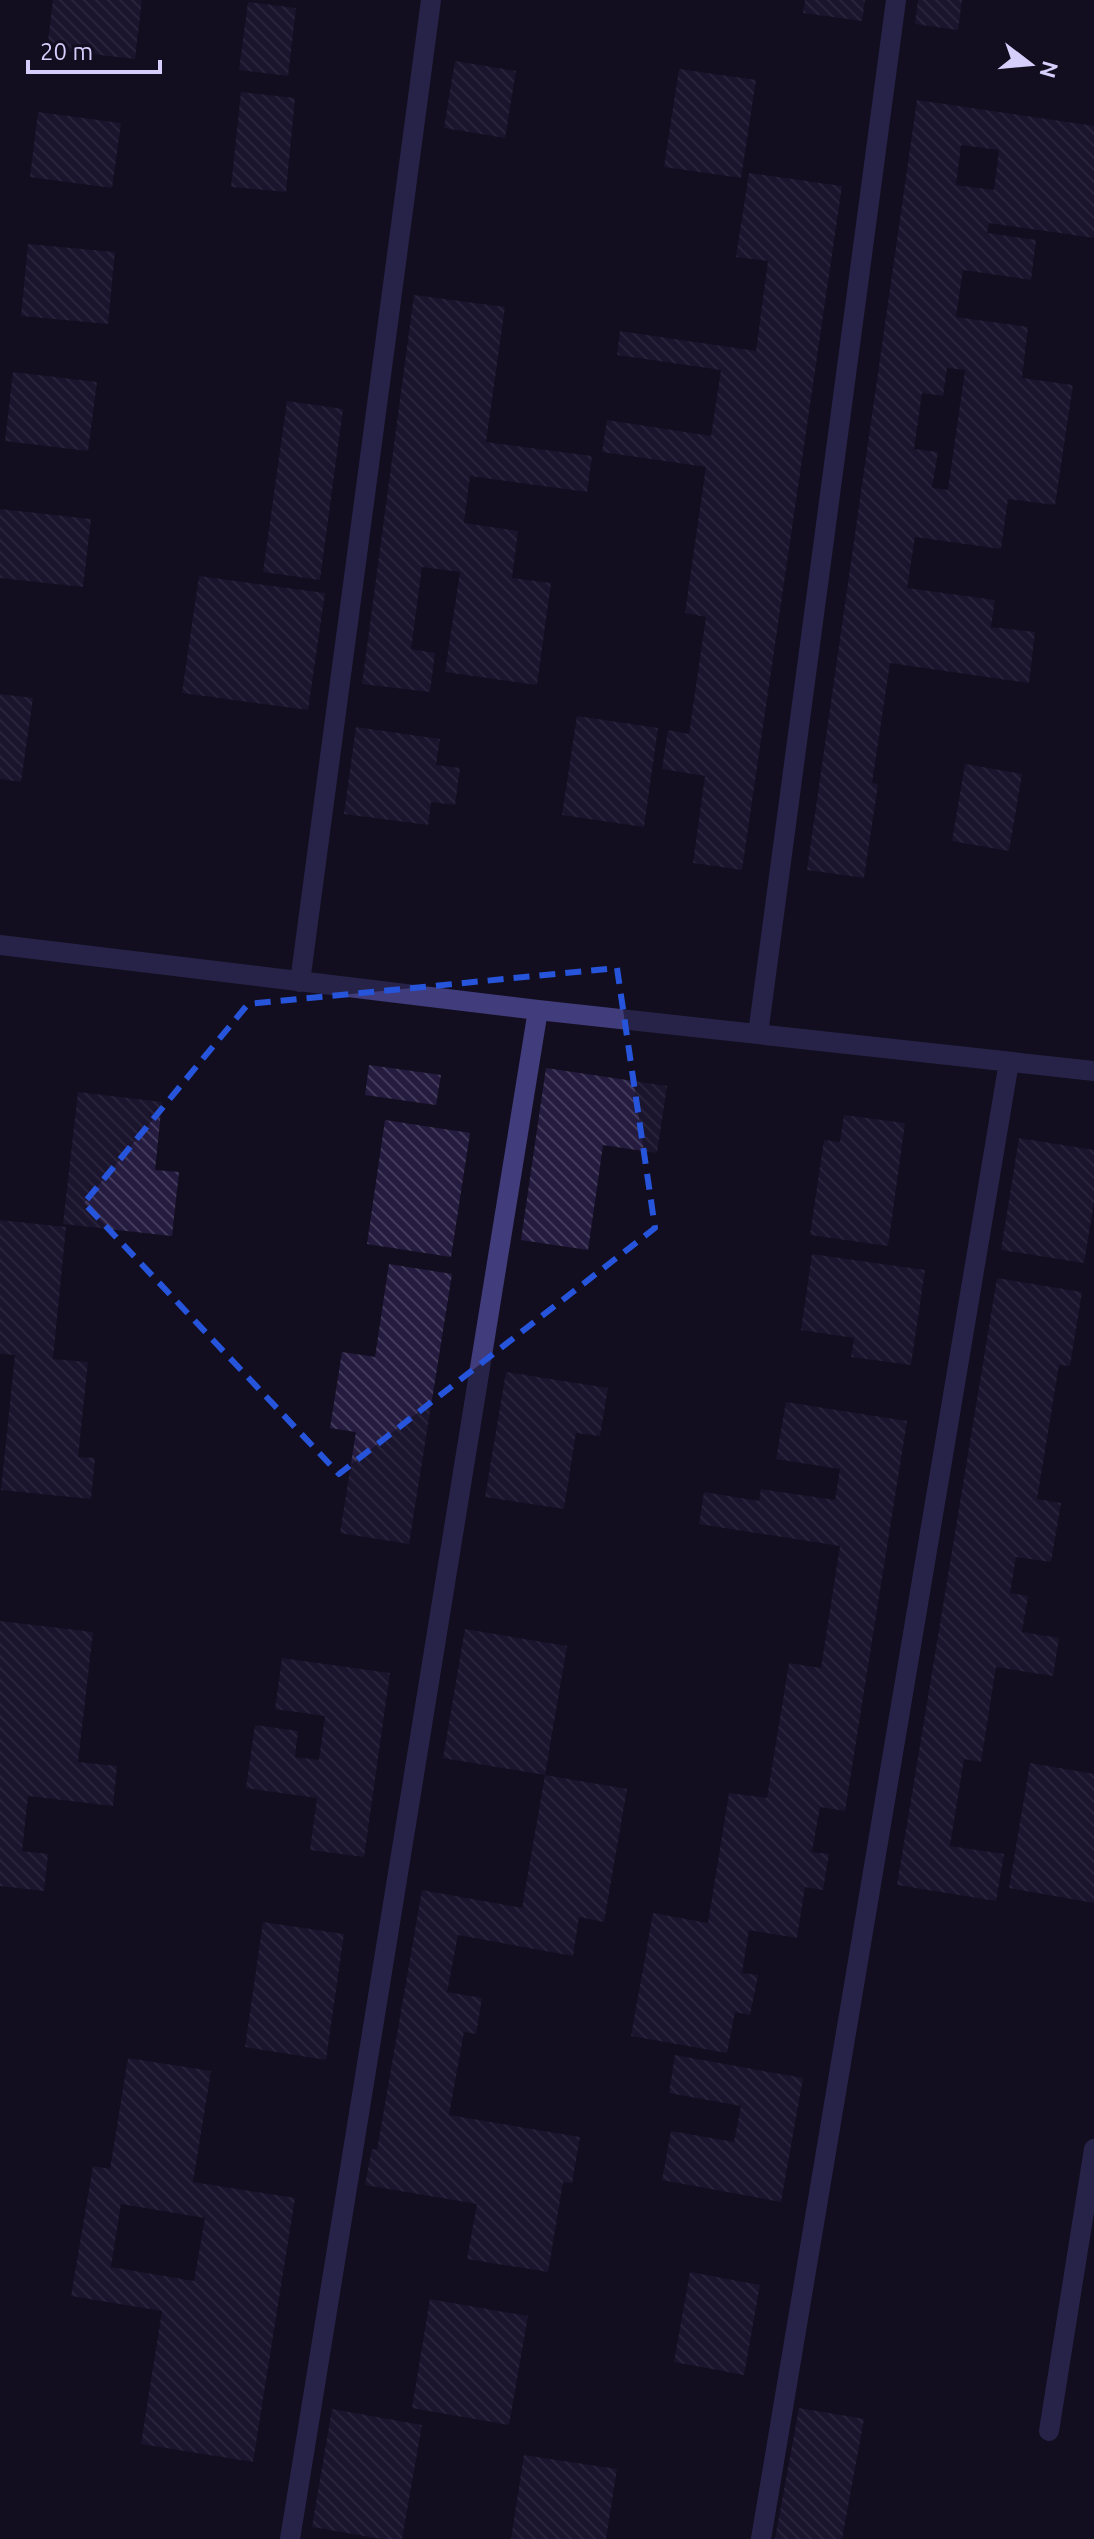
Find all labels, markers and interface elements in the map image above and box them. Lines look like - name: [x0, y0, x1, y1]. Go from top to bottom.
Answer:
- scale bar: [28, 24, 160, 74]
- north arrow: [990, 24, 1070, 104]
- text: 20 m: [40, 38, 93, 65]
- text: N: [1035, 58, 1064, 81]

